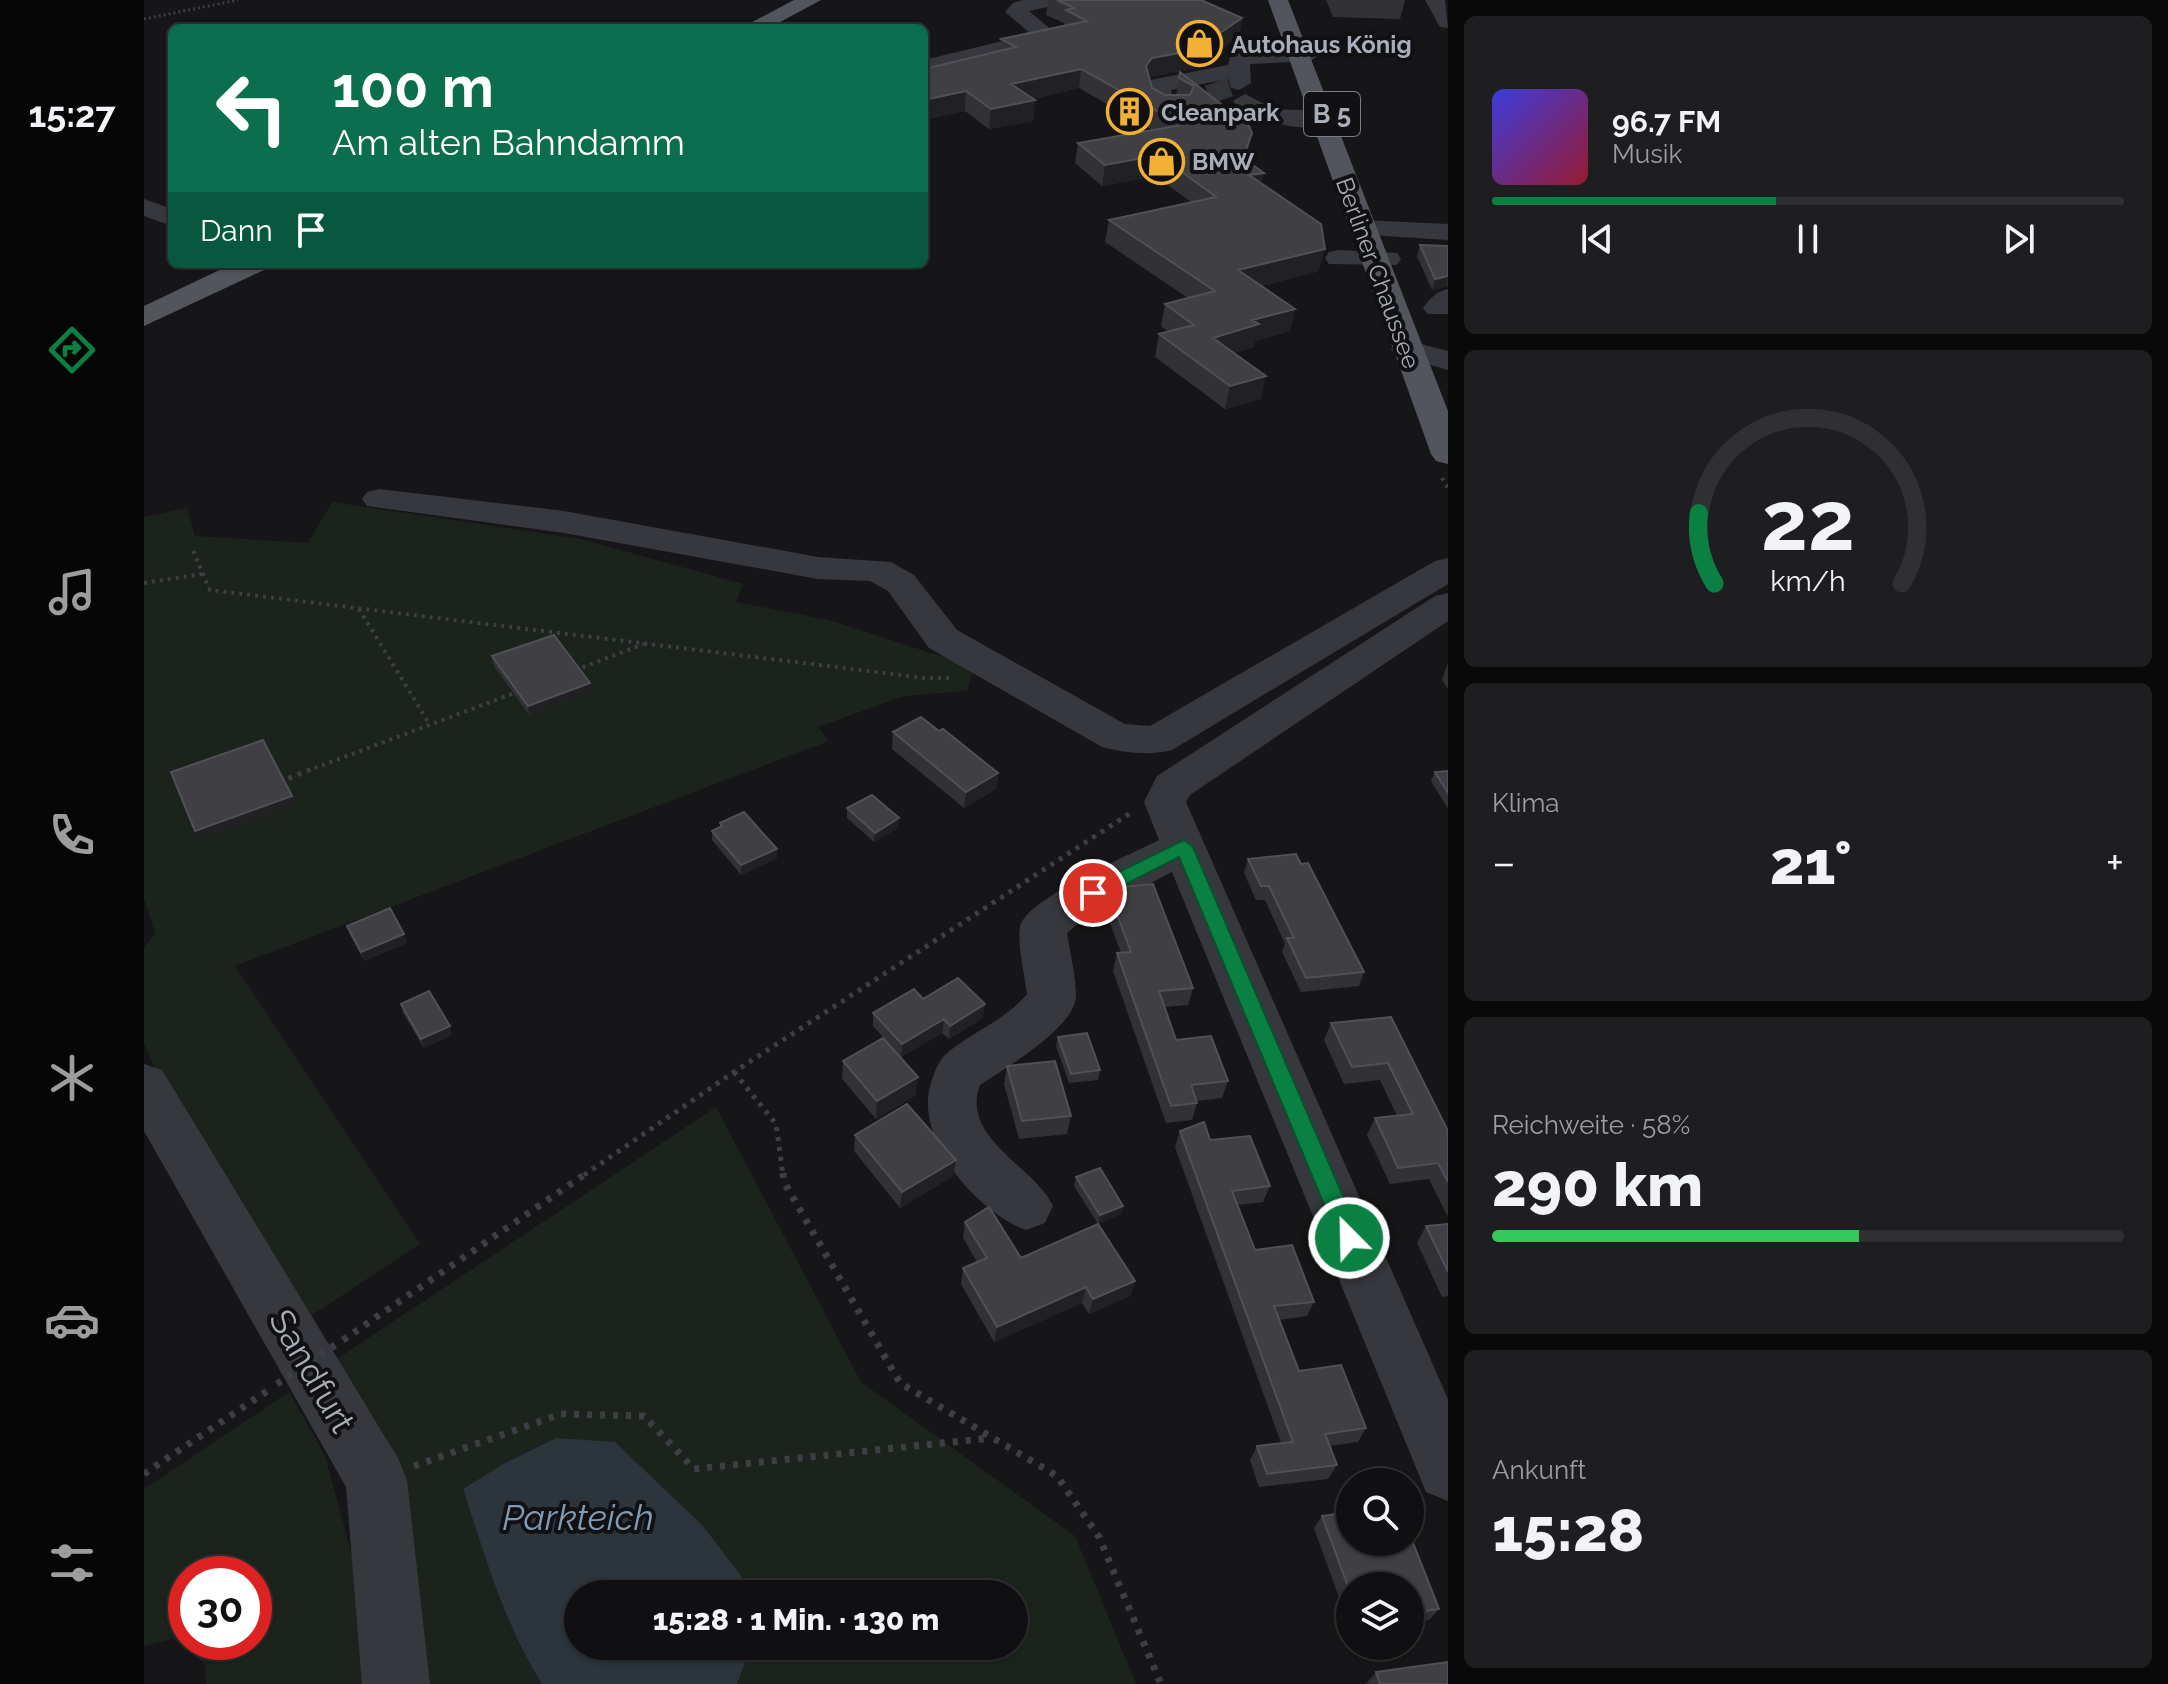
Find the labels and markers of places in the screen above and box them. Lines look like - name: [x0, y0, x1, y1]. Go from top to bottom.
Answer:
- shop icon: Autohaus König: [1176, 20, 1224, 68]
- place label: Autohaus König: [1231, 30, 1412, 59]
- building icon: Cleanpark: [1106, 88, 1154, 136]
- place label: Cleanpark: [1161, 98, 1280, 127]
- shop icon: BMW: [1137, 137, 1185, 185]
- place label: BMW: [1192, 147, 1255, 176]
- pin: [1059, 859, 1127, 927]

